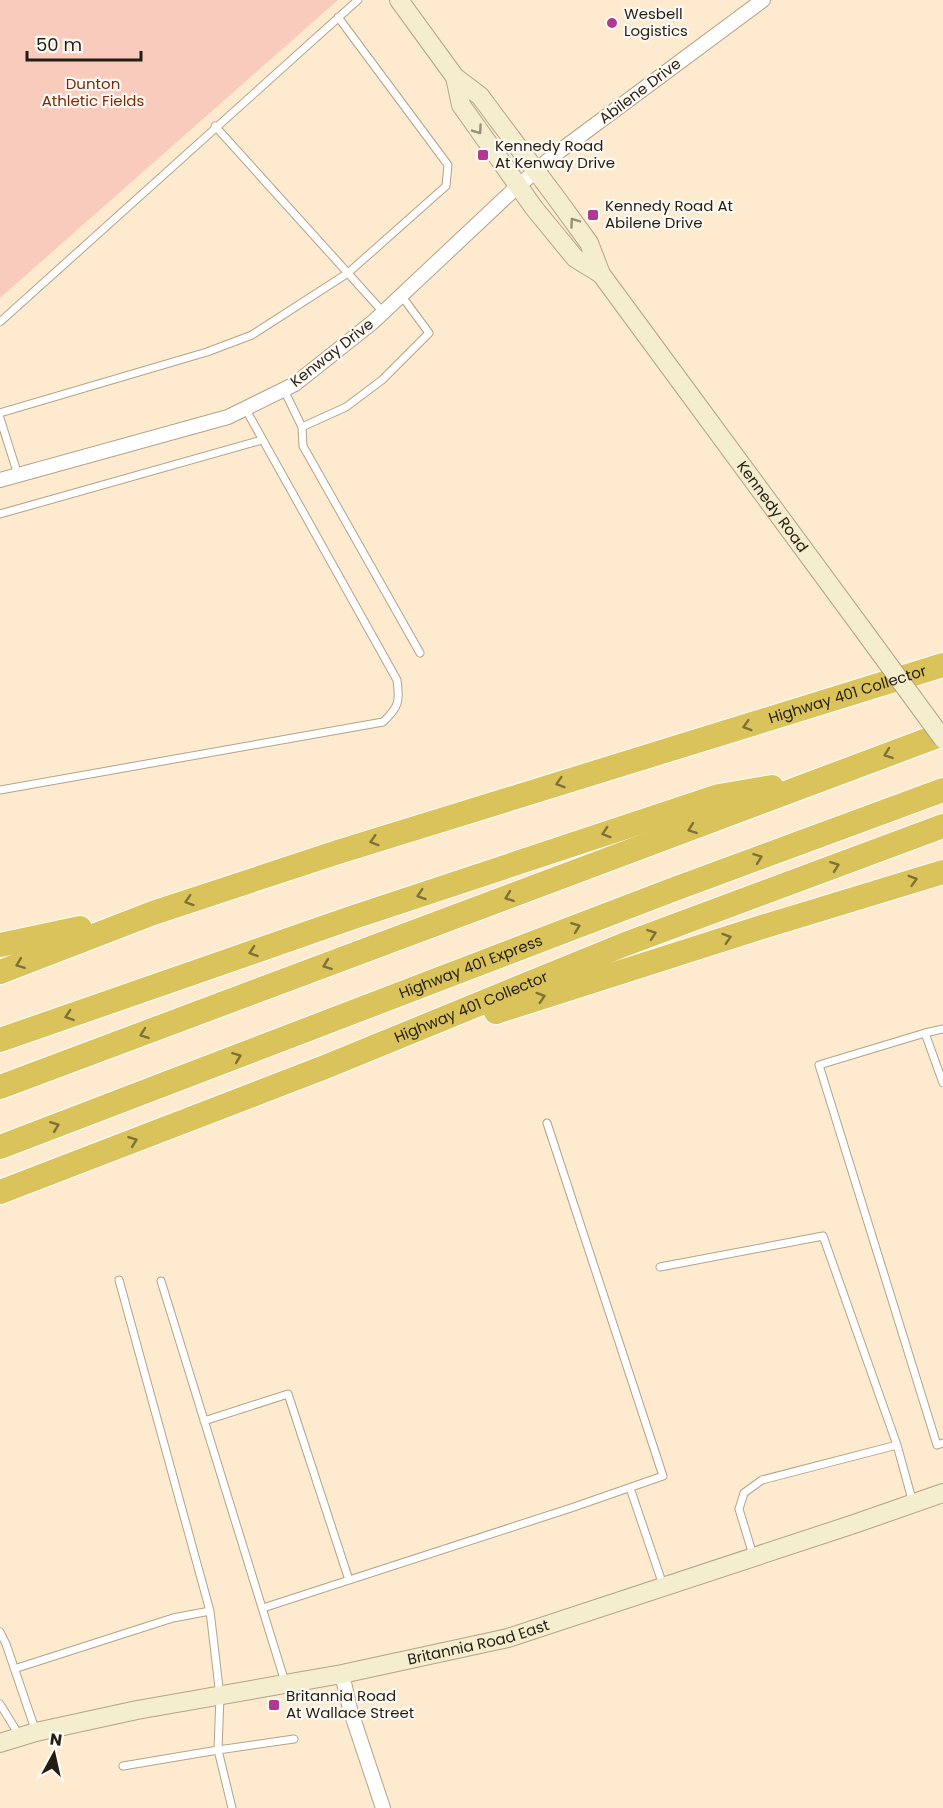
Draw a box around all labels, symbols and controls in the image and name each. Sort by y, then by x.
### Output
place label: Wesbell Logistics [624,3,688,41]
marker: Wesbell Logistics [605,16,619,30]
scale bar [27,24,141,62]
text: 50 m [36,32,82,57]
street label: Abilene Drive [594,53,685,128]
park label: Dunton Athletic Fields [42,73,144,111]
one-way arrow [471,123,482,134]
place label: Kennedy Road At Kenway Drive [495,135,615,173]
marker: Kennedy Road At Kenway Drive [476,148,490,162]
place label: Kennedy Road At Abilene Drive [605,195,733,233]
marker: Kennedy Road At Abilene Drive [586,208,600,222]
one-way arrow [570,218,581,229]
street label: Kenway Drive [286,313,378,392]
street label: Kennedy Road [732,457,813,556]
street label: Highway 401 Collector [766,660,929,728]
one-way arrow [742,718,753,731]
one-way arrow [883,747,894,760]
one-way arrow [555,776,566,788]
one-way arrow [687,822,698,834]
one-way arrow [601,826,612,839]
one-way arrow [369,834,380,846]
one-way arrow [753,853,763,866]
one-way arrow [829,861,840,874]
one-way arrow [908,875,918,888]
one-way arrow [416,887,427,900]
one-way arrow [505,890,515,903]
one-way arrow [184,894,195,906]
one-way arrow [570,922,581,935]
one-way arrow [646,928,657,941]
street label: Highway 401 Express [396,929,545,1003]
one-way arrow [721,933,732,945]
one-way arrow [248,944,259,957]
one-way arrow [15,957,26,969]
one-way arrow [322,958,333,971]
street label: Highway 401 Collector [391,966,551,1048]
one-way arrow [535,992,546,1005]
one-way arrow [64,1009,75,1022]
one-way arrow [139,1026,150,1039]
one-way arrow [231,1051,242,1064]
one-way arrow [48,1121,59,1133]
one-way arrow [127,1135,138,1148]
street label: Britannia Road East [405,1614,552,1670]
place label: Britannia Road At Wallace Street [286,1685,414,1723]
marker: Britannia Road At Wallace Street [267,1698,281,1712]
north arrow [24,1724,84,1784]
text: N [48,1727,64,1752]

